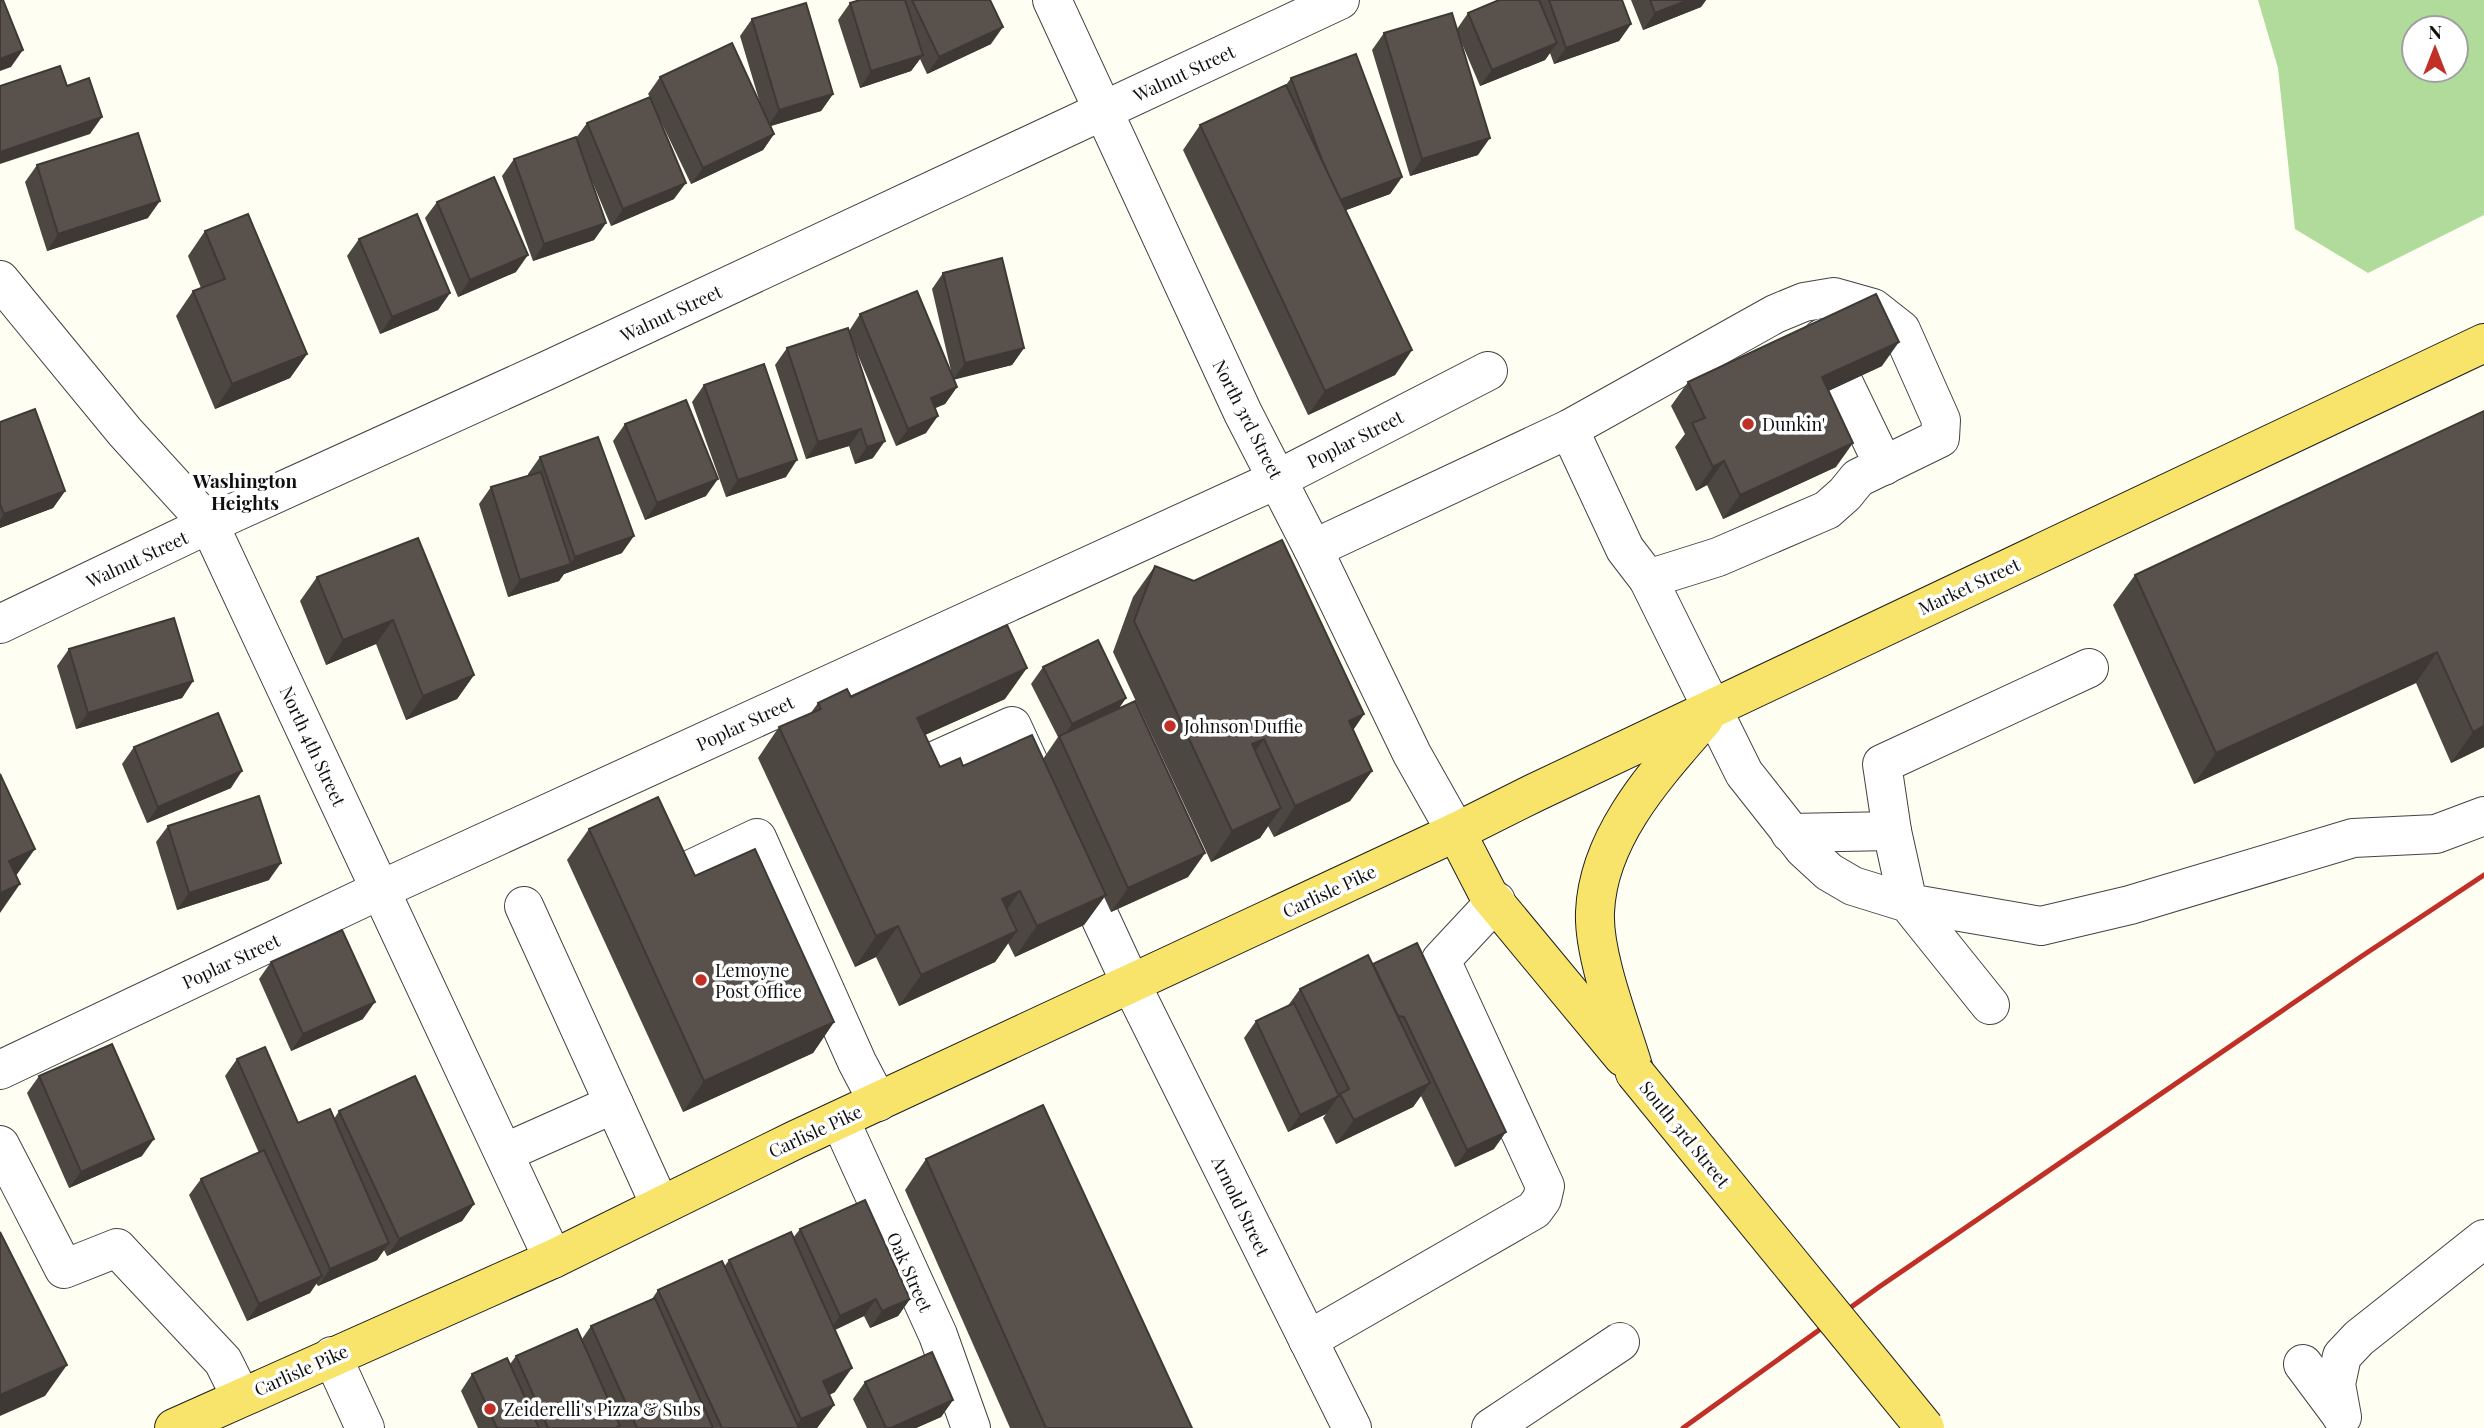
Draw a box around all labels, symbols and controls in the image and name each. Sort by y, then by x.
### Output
north arrow [2400,14,2470,84]
text: N [2428,18,2442,44]
street label: Walnut Street [1128,39,1239,107]
street label: Walnut Street [615,279,726,347]
street label: North 3rd Street [1208,355,1289,483]
street label: Poplar Street [1303,404,1408,474]
place label: Dunkin' [1762,412,1825,436]
marker: Dunkin' [1740,416,1756,432]
district label: Washington Heights [192,467,297,515]
street label: Walnut Street [81,525,192,593]
street label: Market Street [1914,552,2024,620]
street label: North 4th Street [275,682,352,811]
street label: Poplar Street [692,690,798,756]
place label: Johnson Duffie [1183,714,1303,738]
marker: Johnson Duffie [1162,718,1178,734]
street label: Carlisle Pike [1278,859,1380,923]
street label: Poplar Street [178,928,284,994]
place label: Lemoyne Post Office [715,958,802,1003]
marker: Lemoyne Post Office [693,972,709,988]
street label: South 3rd Street [1635,1076,1736,1193]
street label: Carlisle Pike [764,1099,866,1163]
street label: Arnold Street [1206,1151,1276,1260]
street label: Oak Street [882,1228,938,1316]
street label: Carlisle Pike [250,1339,352,1401]
place label: Zeiderelli's Pizza & Subs [504,1397,701,1421]
marker: Zeiderelli's Pizza & Subs [482,1401,498,1417]

